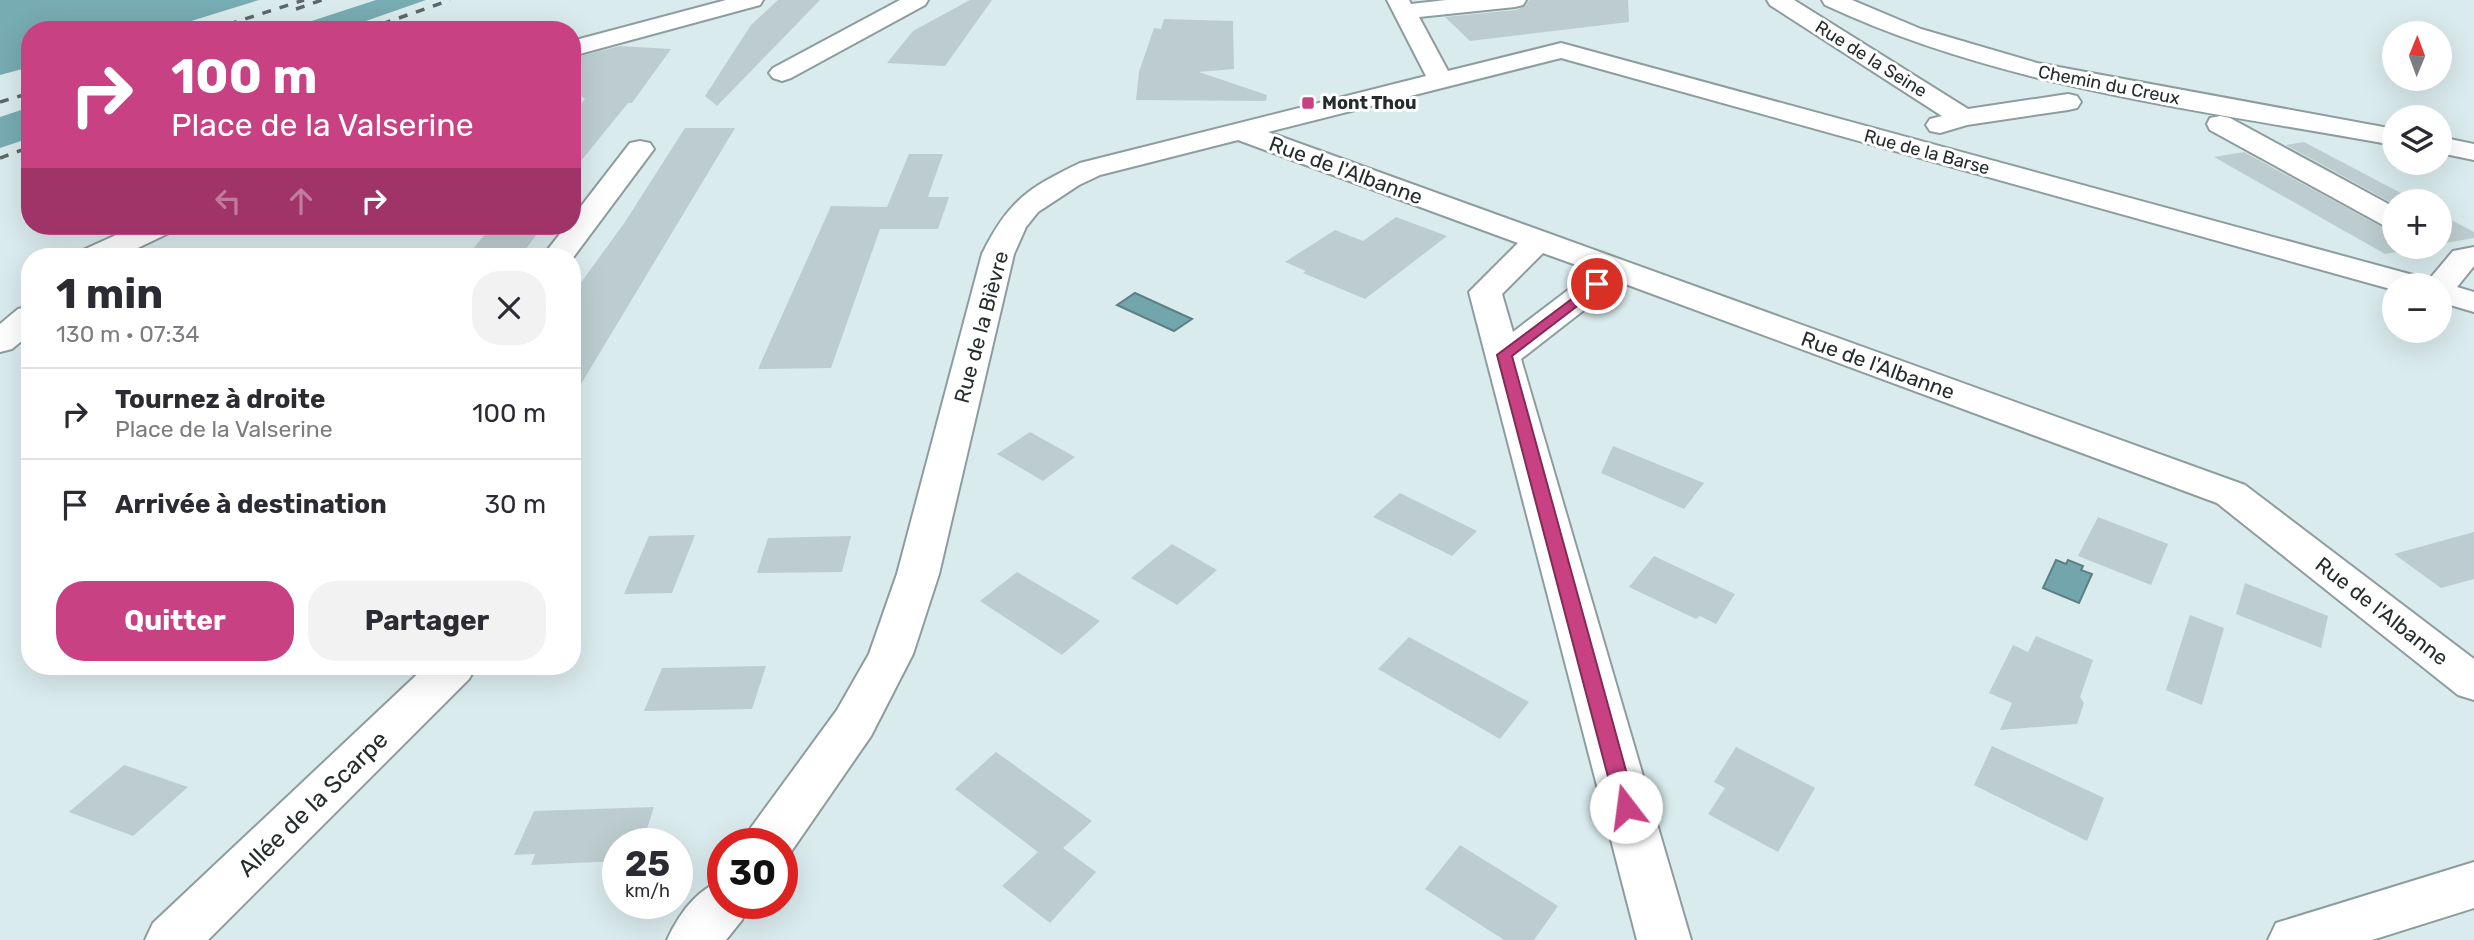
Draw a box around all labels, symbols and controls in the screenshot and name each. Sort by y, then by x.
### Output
street label: Rue de la Seine [1811,16,1931,102]
north arrow [2382,21,2452,91]
map controls [2382,21,2452,343]
text: 100 m [171,47,317,105]
icon: right [56,49,147,140]
street label: Chemin du Creux [2036,60,2182,110]
place label: Mont Thou [1322,92,1417,114]
marker: Mont Thou [1300,95,1316,111]
button: layers [2382,105,2452,175]
text: Place de la Valserine [171,106,474,144]
street label: Rue de la Barse [1862,125,1992,179]
street label: Rue de l'Albanne [1266,131,1426,209]
icon: left [209,182,247,220]
icon: ahead [282,182,320,220]
icon: right [355,182,393,220]
button: + [2382,189,2452,259]
street label: Rue de la Bièvre [949,248,1013,406]
pin [1567,254,1627,314]
icon: arrive [1578,265,1616,303]
text: 1 min [56,269,163,319]
button: close [472,271,546,345]
button: − [2382,273,2452,343]
text: 130 m · 07:34 [56,320,200,348]
street label: Rue de l'Albanne [1798,326,1958,404]
text: Tournez à droite [115,384,325,415]
icon: right [56,395,94,433]
text: 100 m [472,398,546,429]
text: Place de la Valserine [115,415,333,443]
icon: arrive [56,486,94,524]
text: Arrivée à destination [115,489,387,520]
text: 30 m [484,489,546,520]
street label: Rue de l'Albanne [2311,551,2453,671]
button: Quitter [56,581,294,661]
button: Partager [308,581,546,661]
street label: Allée de la Scarpe [232,725,394,883]
position arrow [1589,770,1663,844]
speed limit sign: 30 [707,828,798,919]
text: 25 [625,843,670,885]
text: km/h [625,880,670,902]

